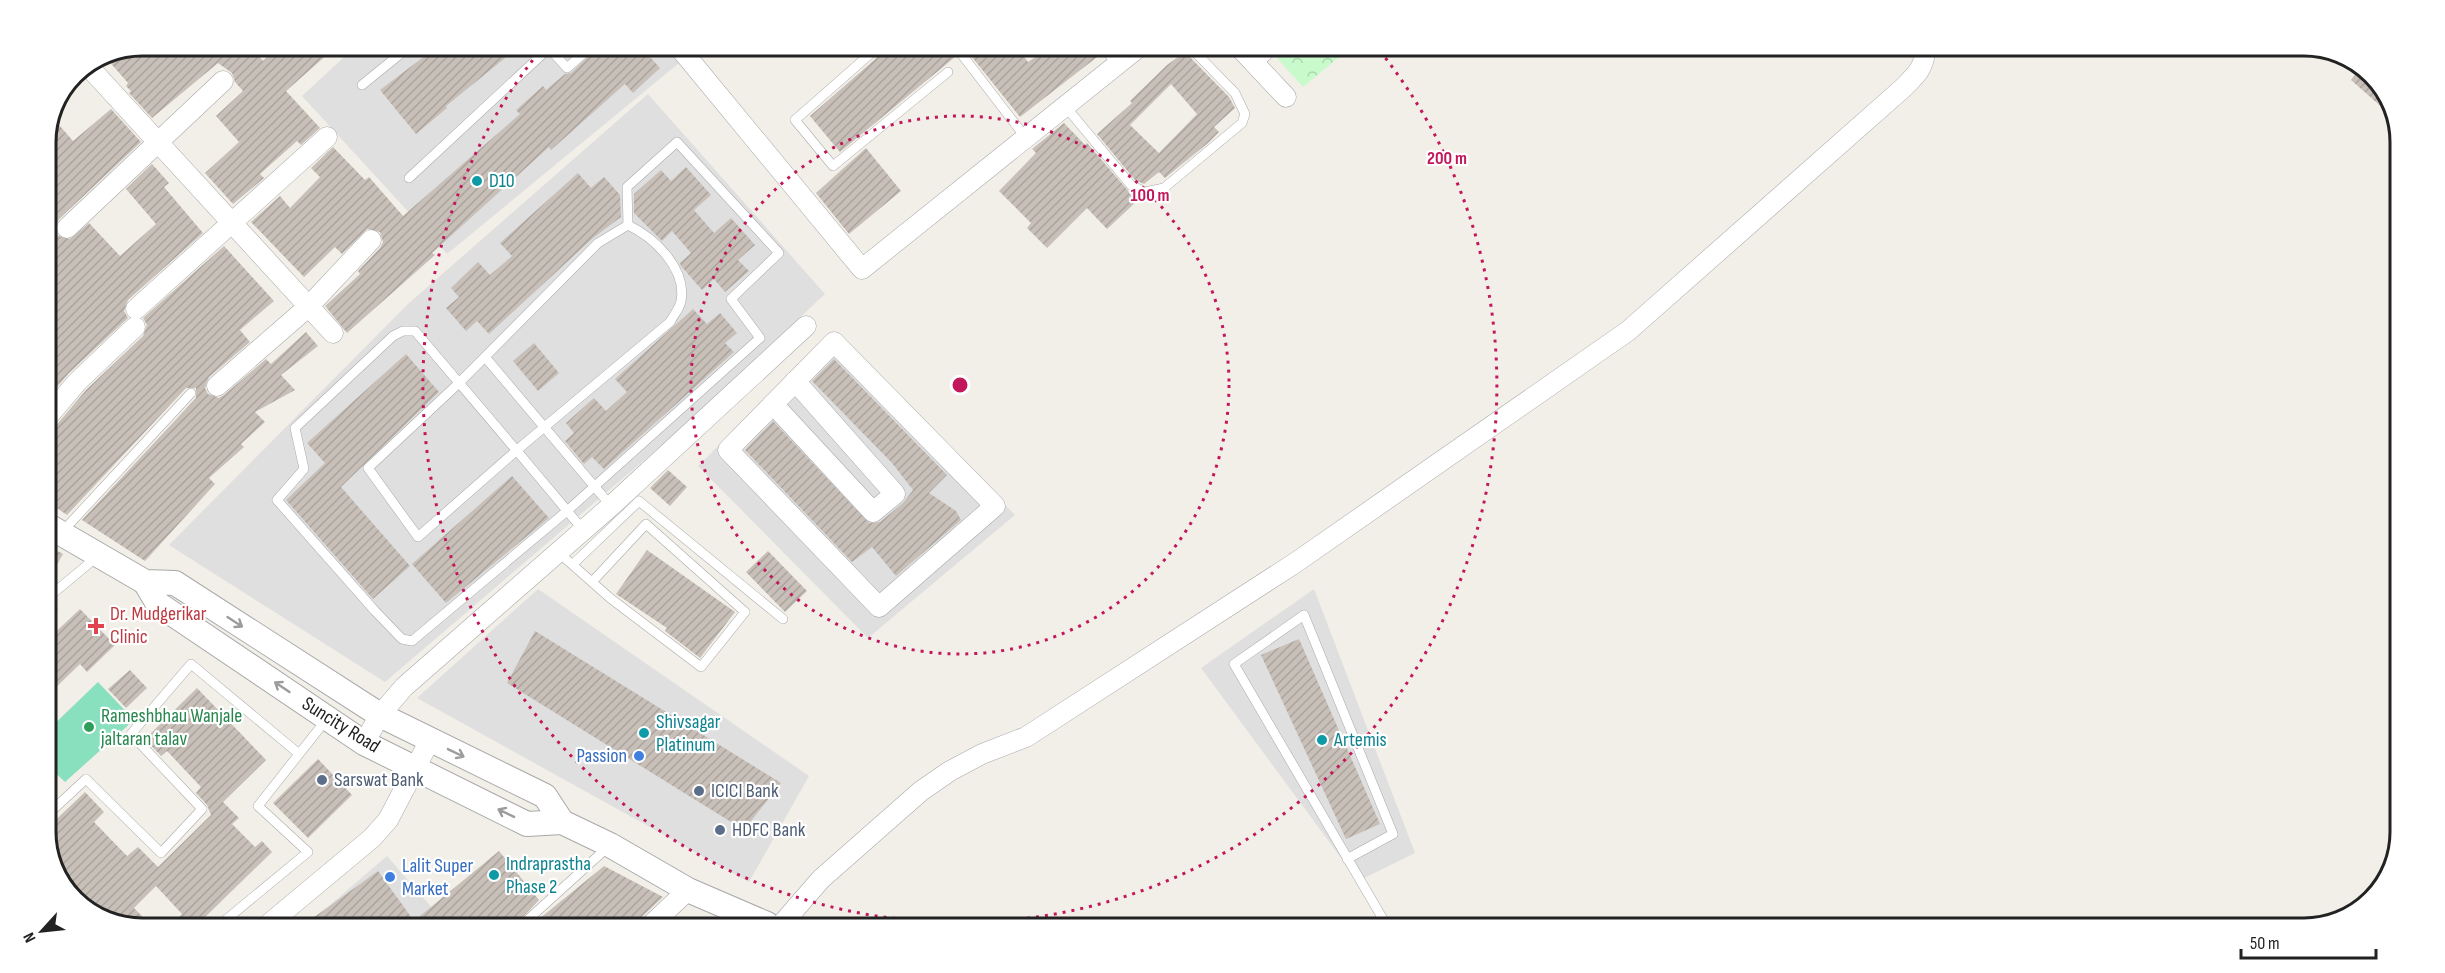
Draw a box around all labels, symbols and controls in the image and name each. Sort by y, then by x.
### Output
text: 200 m [1427,148,1467,169]
place label: D10 [489,169,515,193]
marker: D10 [470,174,484,188]
text: 100 m [1131,185,1170,206]
centre of rings [950,375,970,395]
place label: Dr. Mudgerikar Clinic [110,602,207,649]
one-way arrow [226,615,243,628]
marker: Dr. Mudgerikar Clinic [87,617,105,635]
one-way arrow [274,681,290,693]
street label: Suncity Road [298,692,384,758]
place label: Rameshbhau Wanjale jaltaran talav [100,704,242,751]
place label: Shivsagar Platinum [656,710,721,757]
marker: Rameshbhau Wanjale jaltaran talav [82,720,96,734]
marker: Shivsagar Platinum [637,726,651,740]
place label: Artemis [1333,728,1387,752]
marker: Artemis [1315,733,1329,747]
place label: Passion [576,744,627,768]
one-way arrow [447,747,465,759]
marker: Passion [632,749,646,763]
place label: Sarswat Bank [334,768,424,792]
marker: Sarswat Bank [315,773,329,787]
place label: ICICI Bank [711,779,779,803]
marker: ICICI Bank [692,784,706,798]
one-way arrow [498,807,516,818]
place label: HDFC Bank [732,818,806,842]
marker: HDFC Bank [713,823,727,837]
place label: Indraprastha Phase 2 [506,852,591,899]
place label: Lalit Super Market [402,854,473,901]
marker: Indraprastha Phase 2 [487,868,501,882]
marker: Lalit Super Market [383,870,397,884]
north arrow [12,901,72,961]
scale bar [2241,922,2376,960]
text: N [20,929,40,945]
text: 50 m [2250,933,2280,954]

